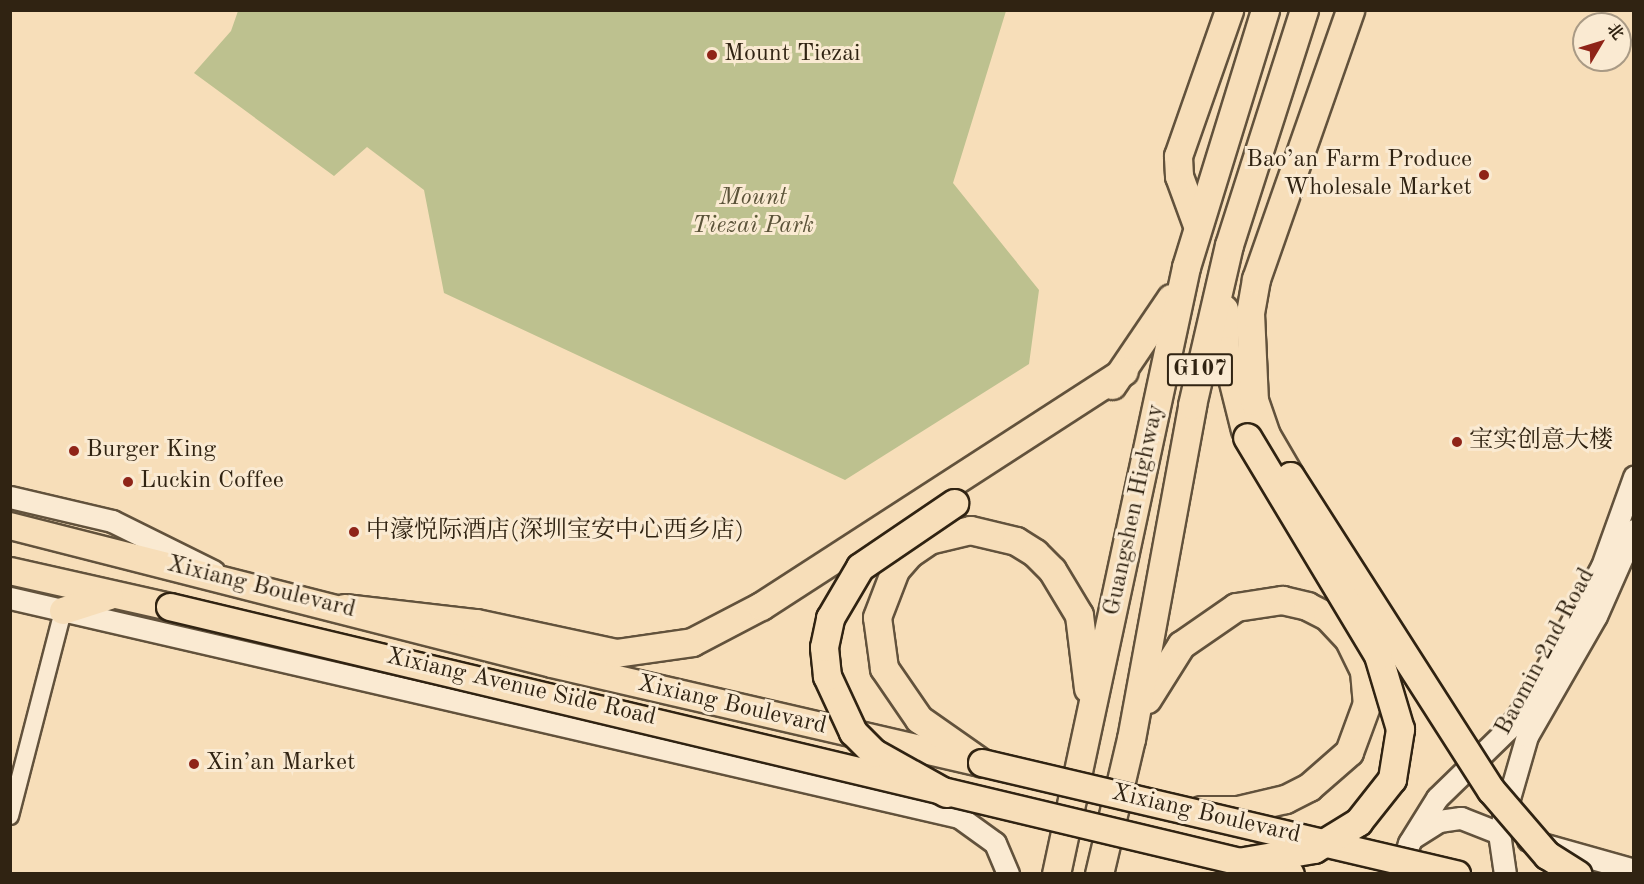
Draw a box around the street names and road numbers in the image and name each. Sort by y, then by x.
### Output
road number: G107 [1166,351,1234,389]
street label: Guangshen Highway [1099,402,1171,618]
street label: Xixiang Boulevard [164,551,358,625]
street label: Baomin 2nd Road [1490,564,1602,740]
street label: Xixiang Avenue Side Road [383,643,659,733]
street label: Xixiang Boulevard [635,670,829,742]
street label: Xixiang Boulevard [1109,779,1303,851]

